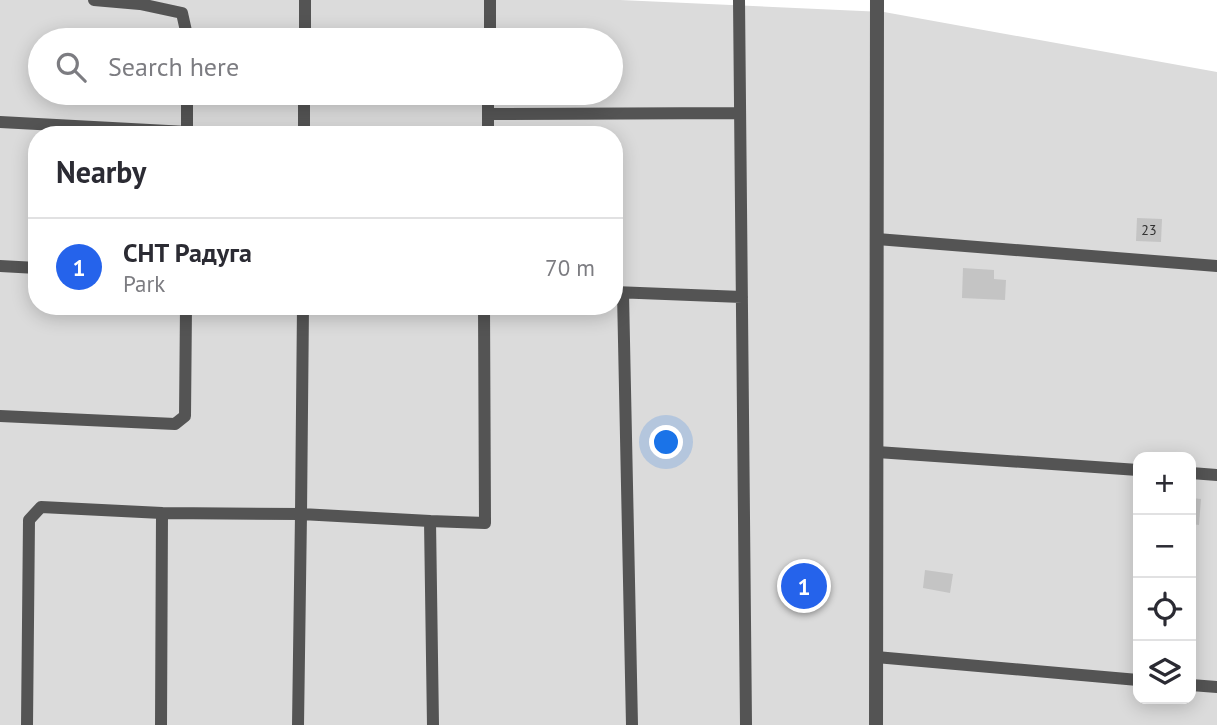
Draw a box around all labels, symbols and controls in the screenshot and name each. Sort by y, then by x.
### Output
search box [28,28,623,105]
icon: search [52,48,90,86]
text: Search here [108,50,239,83]
text: Nearby [56,152,146,191]
house number: 23 [1141,221,1157,239]
text: СНТ Радуга [123,236,252,269]
text: 1 [72,253,86,282]
text: 70 m [545,253,595,282]
text: Park [123,269,165,298]
your location [649,425,683,459]
map controls [1133,452,1196,704]
button: + [1133,452,1196,515]
button: − [1133,515,1196,578]
pin: 1 [781,560,827,612]
button: locate [1133,578,1196,641]
button: layers [1133,641,1196,704]

